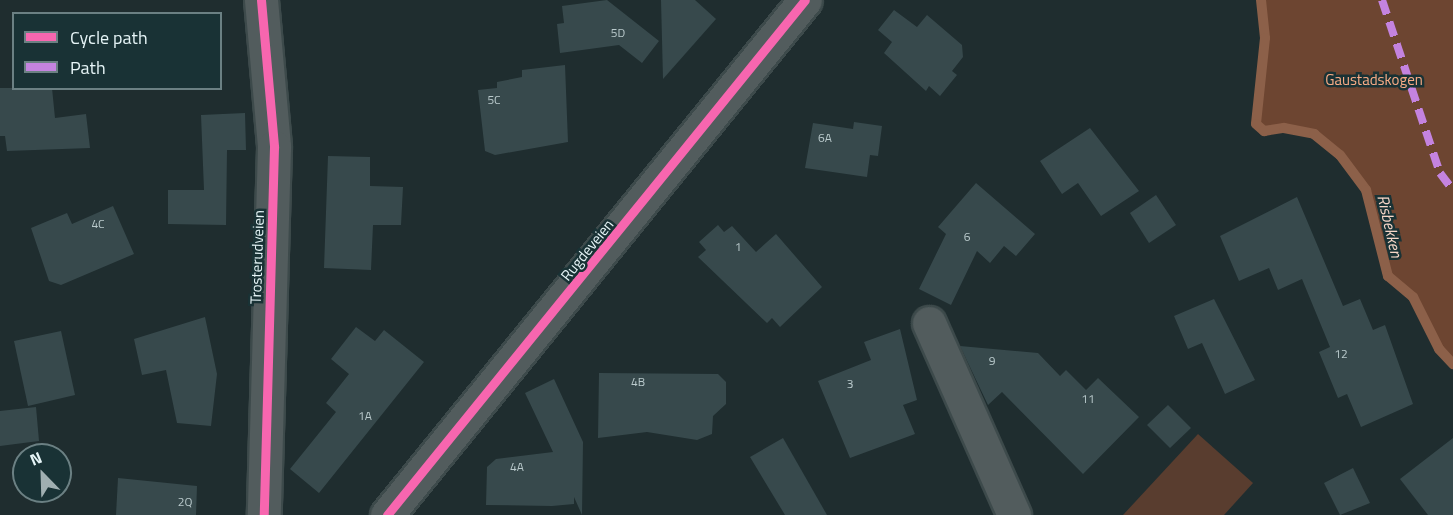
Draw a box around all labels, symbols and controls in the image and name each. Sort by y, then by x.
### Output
legend [12,12,222,90]
text: Cycle path [70,24,148,51]
house number: 5D [611,26,625,40]
text: Path [70,54,106,81]
park label: Gaustadskogen [1325,71,1423,89]
house number: 5C [487,93,501,107]
house number: 6A [818,131,832,145]
water label: Risbekken [1373,193,1407,259]
street label: Trosterudveien [246,210,268,304]
street label: Rugdeveien [557,216,617,284]
house number: 4C [91,217,105,231]
house number: 6 [964,230,970,244]
house number: 1 [735,240,741,254]
house number: 12 [1334,347,1348,361]
house number: 9 [989,354,995,368]
house number: 4B [631,375,645,389]
house number: 3 [847,377,853,391]
house number: 11 [1081,392,1095,406]
house number: 1A [358,409,372,423]
north arrow [12,443,72,503]
text: N [26,445,46,471]
house number: 4A [510,460,524,474]
house number: 2Q [178,495,192,509]

